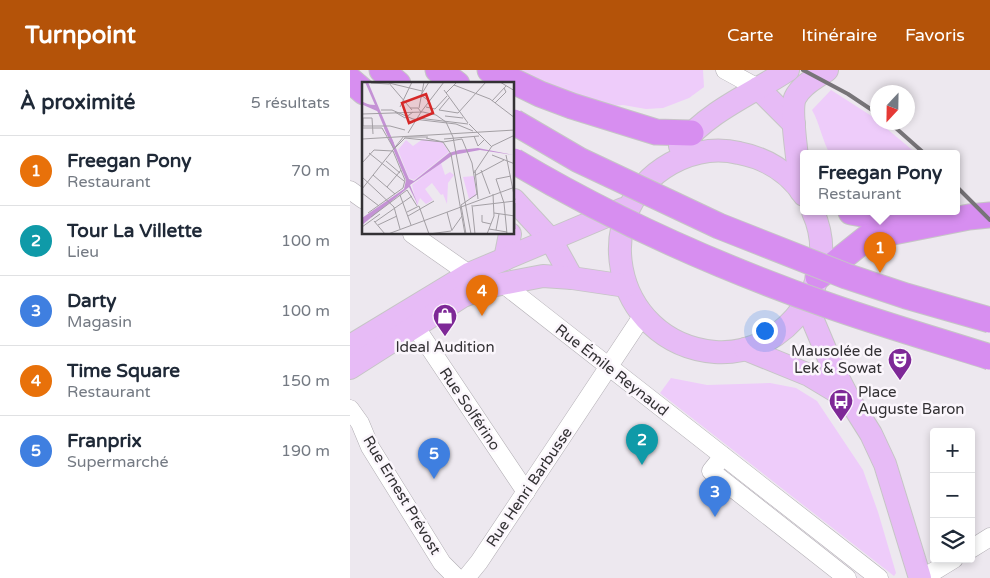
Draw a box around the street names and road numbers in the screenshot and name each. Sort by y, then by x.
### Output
street label: Rue Émile Reynaud [552,320,672,420]
street label: Rue Solférino [436,364,504,454]
street label: Rue Henri Barbusse [482,424,576,550]
street label: Rue Ernest Prévost [359,432,445,558]

